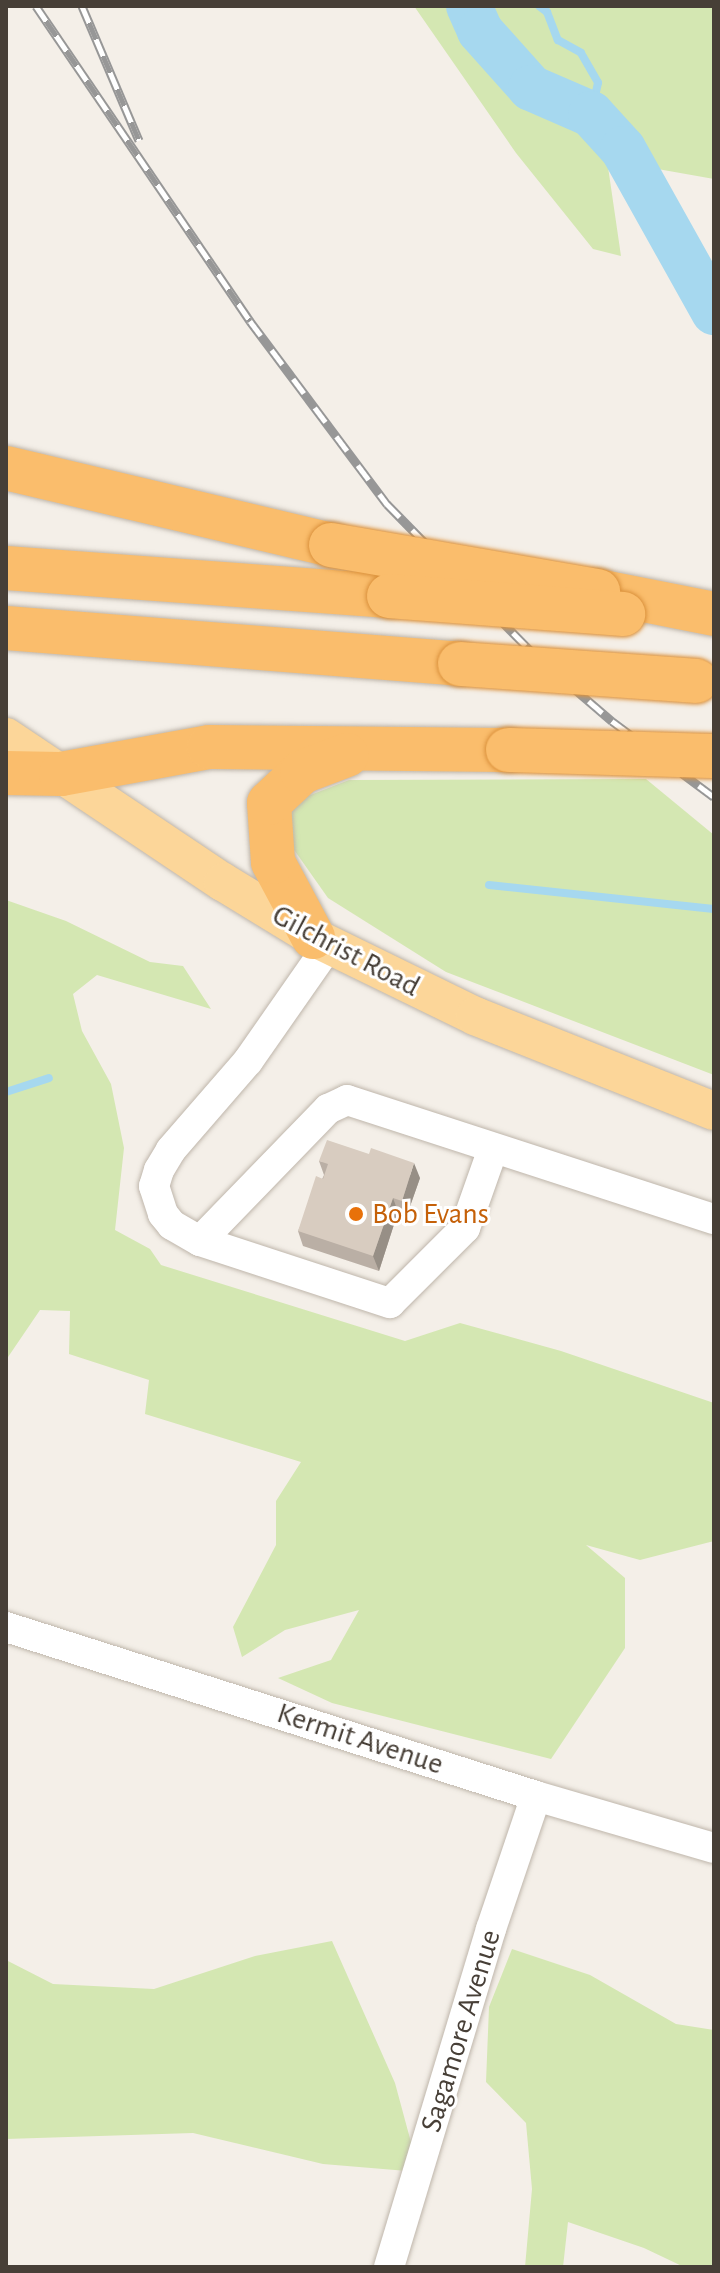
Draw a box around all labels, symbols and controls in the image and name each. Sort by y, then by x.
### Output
street label: Gilchrist Road [266,897,426,1005]
place label: Bob Evans [372,1196,489,1232]
marker: Bob Evans [347,1205,365,1223]
street label: Kermit Avenue [272,1695,448,1783]
street label: Sagamore Avenue [413,1926,509,2136]

